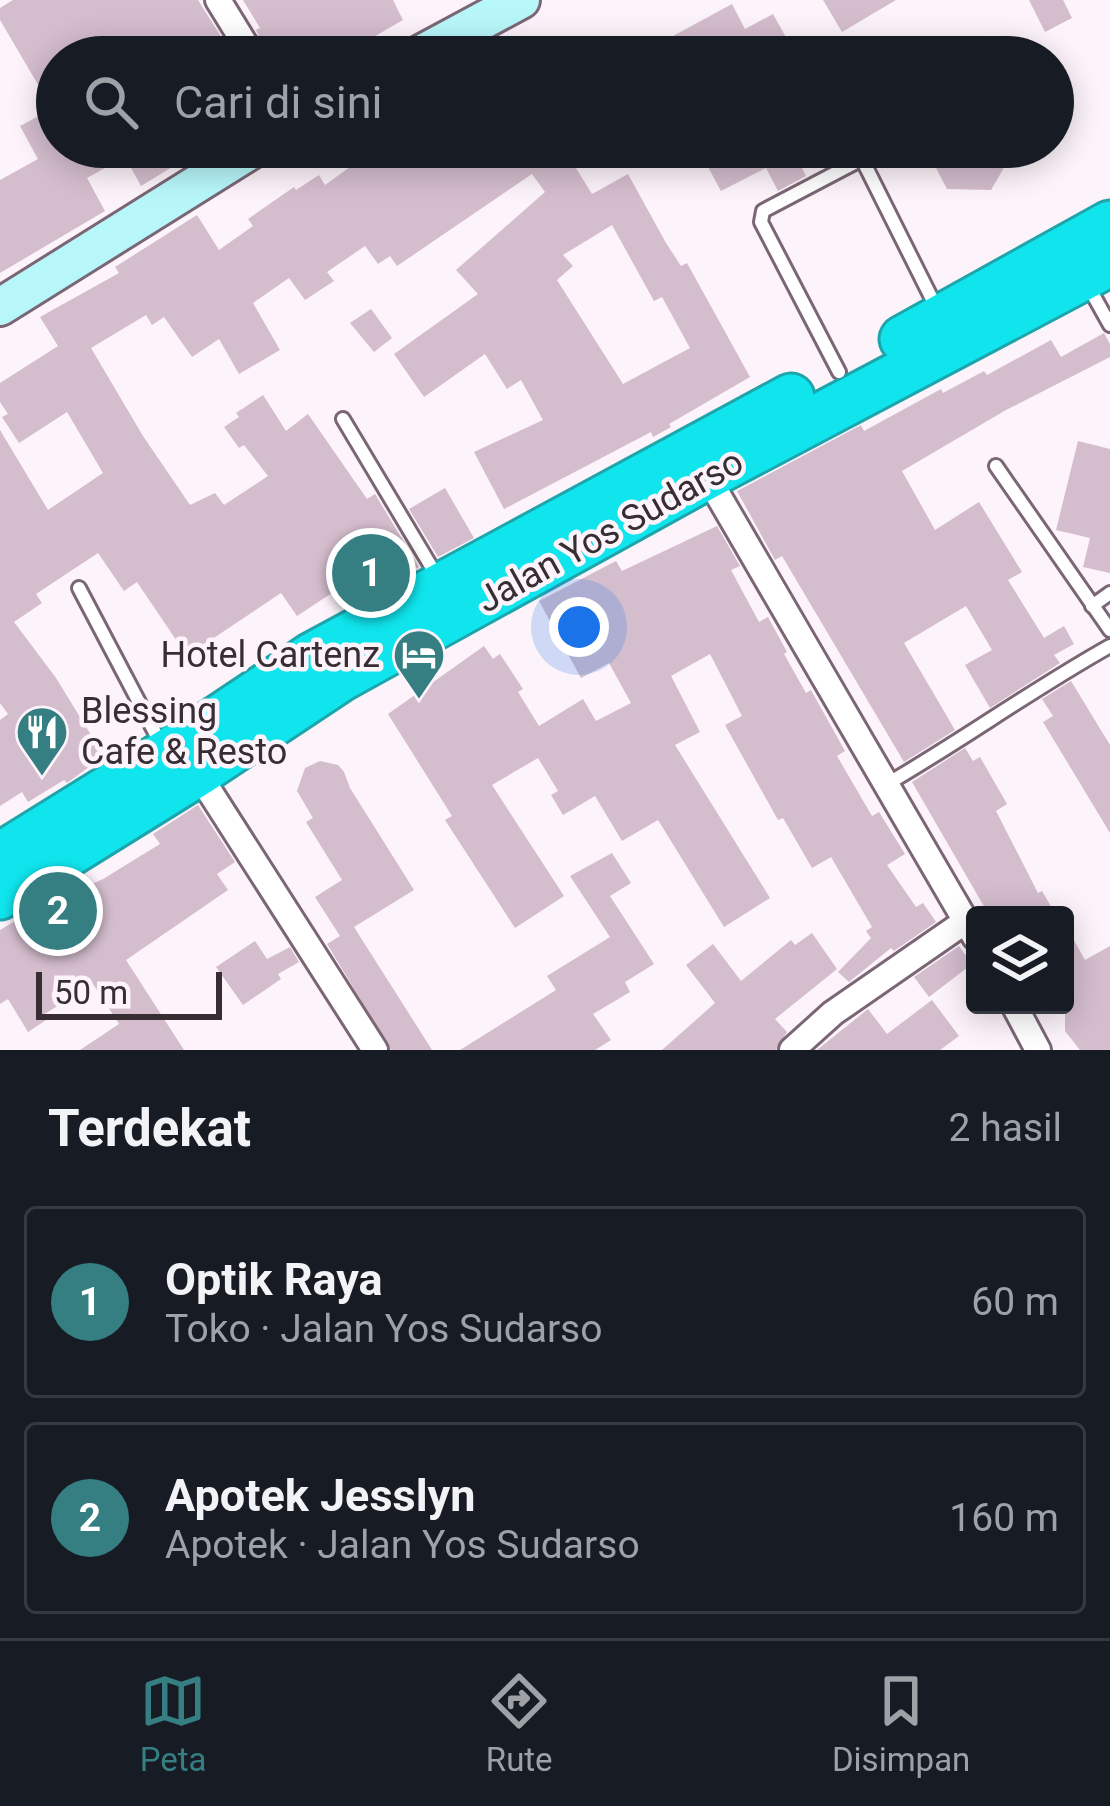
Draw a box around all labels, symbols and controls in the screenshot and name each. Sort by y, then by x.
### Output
search box [36,36,1074,168]
icon: search [78,69,144,135]
text: Cari di sini [174,76,383,129]
street label: Jalan Yos Sudarso [470,441,750,621]
pin: 1 [332,528,410,618]
your location [549,597,609,657]
hotel icon: Hotel Cartenz [391,627,447,701]
place label: Hotel Cartenz [161,634,380,676]
place label: Blessing Cafe & Resto [81,690,287,773]
restaurant icon: Blessing Cafe & Resto [14,704,70,778]
pin: 2 [19,866,97,956]
map controls [966,906,1074,1014]
button: layers [966,906,1074,1014]
scale bar [36,966,222,1019]
text: 50 m [54,973,128,1012]
text: Terdekat [48,1099,251,1158]
text: 2 hasil [949,1105,1062,1151]
text: Optik Raya [165,1253,383,1306]
text: 1 [79,1279,101,1325]
text: 60 m [971,1279,1059,1325]
text: Toko · Jalan Yos Sudarso [165,1306,603,1352]
text: Apotek Jesslyn [165,1469,475,1522]
text: 2 [79,1495,101,1541]
text: 160 m [949,1495,1059,1541]
text: Apotek · Jalan Yos Sudarso [165,1522,640,1568]
tab: Peta [140,1668,207,1779]
tab: Rute [486,1668,553,1779]
tab: Disimpan [832,1668,970,1779]

